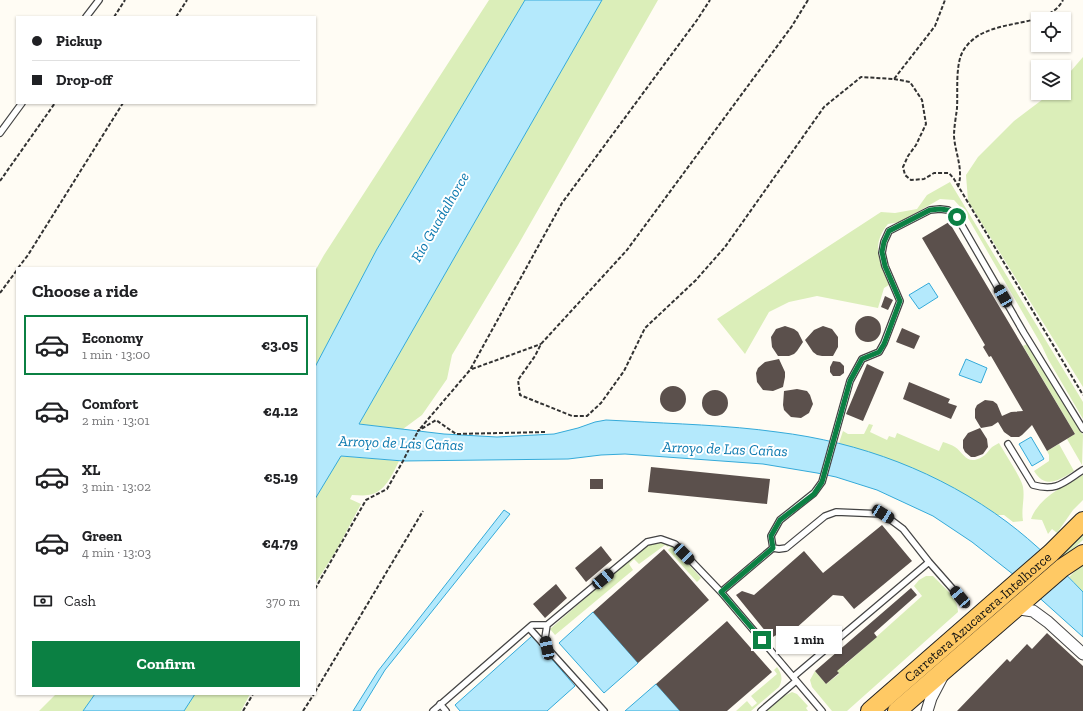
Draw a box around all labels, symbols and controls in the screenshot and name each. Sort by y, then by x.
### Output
map controls [1031,12,1071,100]
button: locate [1031,12,1071,52]
text: Pickup [56,32,102,50]
button: layers [1031,60,1071,100]
text: Drop-off [56,71,112,89]
water label: Río Guadalhorce [407,169,473,265]
route start [948,208,966,226]
text: Choose a ride [32,280,138,302]
car [992,283,1014,309]
icon: car [34,327,70,363]
text: Economy [82,329,143,347]
text: €3.05 [261,336,298,354]
text: 1 min · 13:00 [82,347,150,362]
icon: car [34,393,70,429]
text: Comfort [82,395,138,413]
text: €4.12 [263,402,298,420]
text: 2 min · 13:01 [82,413,149,428]
water label: Arroyo de Las Cañas [337,432,464,454]
water label: Arroyo de Las Cañas [661,438,788,460]
icon: car [34,459,70,495]
text: XL [82,461,100,479]
text: €5.19 [264,468,298,486]
text: 3 min · 13:02 [82,479,151,494]
car [870,503,896,525]
icon: car [34,525,70,561]
text: Green [82,527,122,545]
text: €4.79 [262,534,298,552]
car [671,541,697,567]
text: 4 min · 13:03 [82,545,151,560]
street label: Carretera Azucarera-Intelhorce [901,548,1055,686]
car [590,567,616,591]
car [948,584,972,610]
icon: cash [32,590,54,612]
text: Cash [64,592,96,610]
text: 370 m [266,594,300,609]
callout: 1 min [776,626,842,654]
route end [753,631,771,649]
text: 1 min [794,632,824,647]
car [539,635,555,661]
button: Confirm [32,641,300,687]

